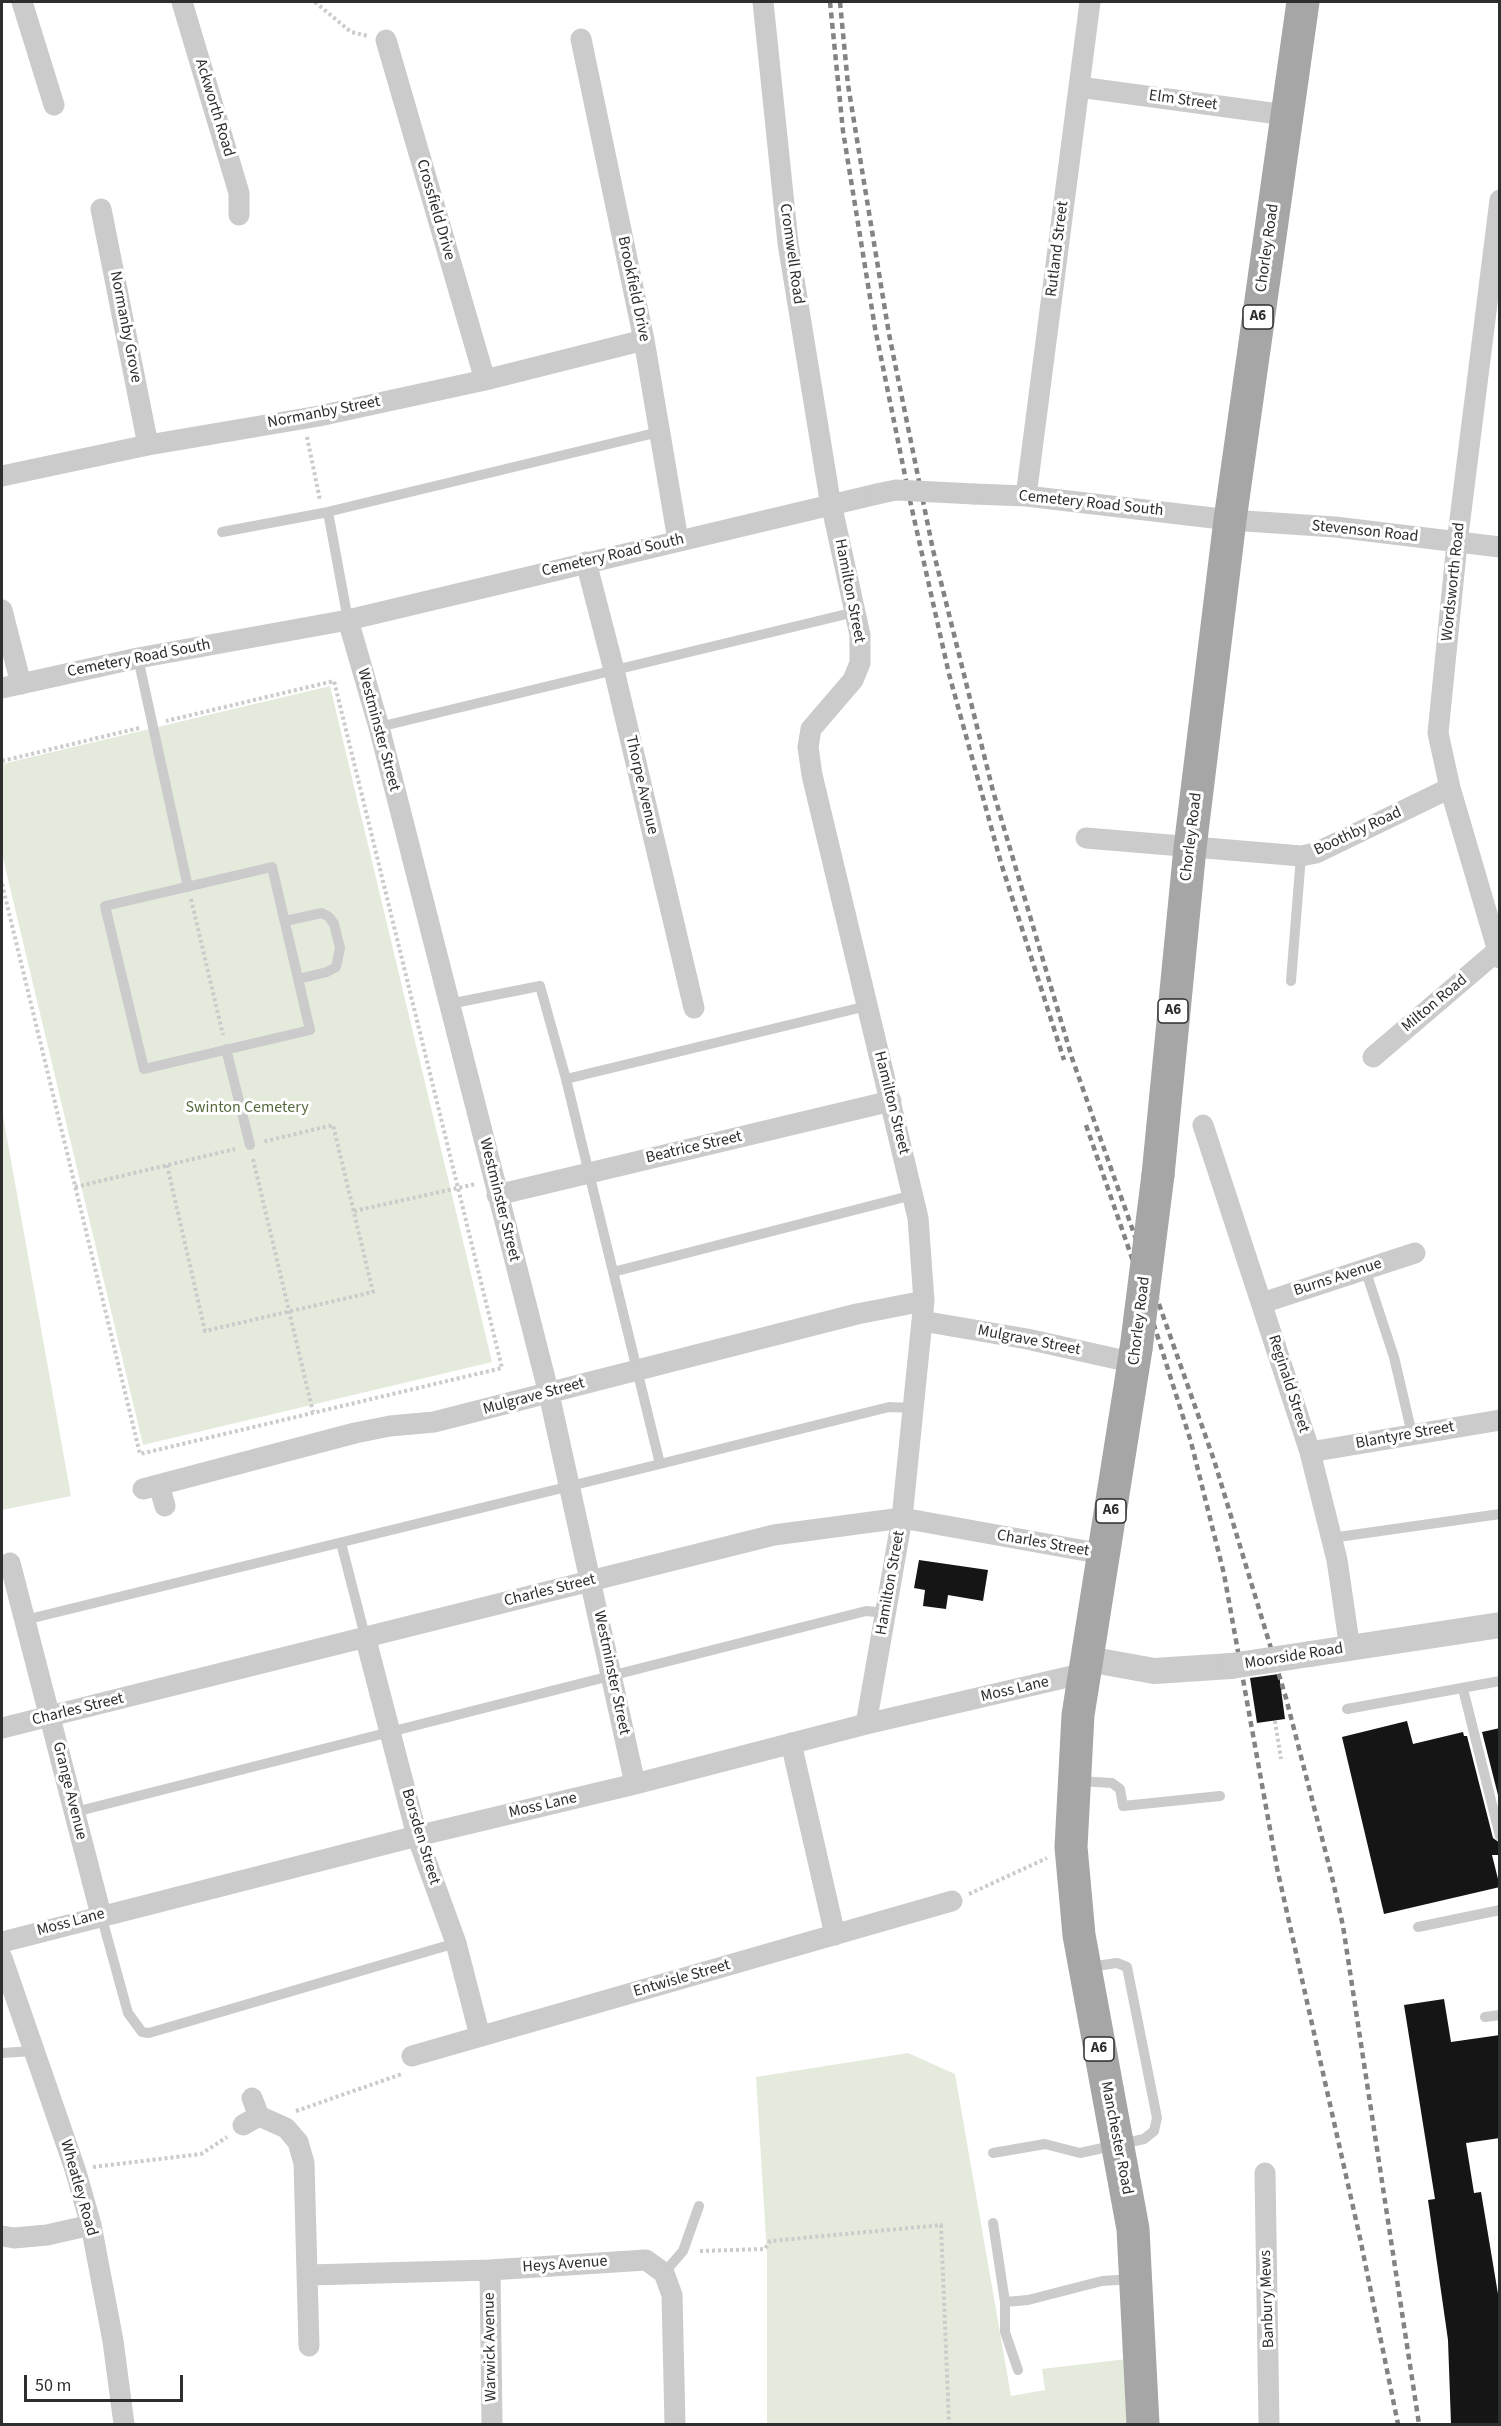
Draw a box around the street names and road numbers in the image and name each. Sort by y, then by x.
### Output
street label: Ackworth Road [190,57,238,159]
street label: Elm Street [1147,87,1219,115]
street label: Crossfield Drive [411,157,459,263]
street label: Rutland Street [1043,200,1073,298]
street label: Cromwell Road [774,202,808,306]
street label: Chorley Road [1252,203,1284,293]
street label: Brookfield Drive [612,234,654,344]
street label: Normanby Grove [105,270,145,384]
road number: A6 [1243,305,1273,329]
street label: Normanby Street [266,393,382,433]
street label: Cemetery Road South [1018,487,1164,521]
street label: Stevenson Road [1311,517,1419,547]
street label: Wordsworth Road [1438,522,1470,642]
street label: Cemetery Road South [540,530,686,582]
street label: Hamilton Street [829,537,869,645]
street label: Cemetery Road South [66,636,212,682]
street label: Westminster Street [352,666,404,794]
street label: Thorpe Avenue [620,734,662,836]
street label: Chorley Road [1177,792,1207,882]
street label: Boothby Road [1311,803,1405,861]
street label: Milton Road [1398,971,1472,1037]
road number: A6 [1158,999,1188,1023]
street label: Hamilton Street [869,1049,913,1157]
street label: Beatrice Street [644,1128,744,1168]
street label: Westminster Street [474,1136,524,1264]
street label: Burns Avenue [1291,1255,1385,1301]
street label: Chorley Road [1125,1276,1155,1366]
street label: Mulgrave Street [976,1322,1082,1360]
street label: Reginald Street [1263,1333,1313,1435]
street label: Mulgrave Street [481,1374,587,1420]
street label: Blantyre Street [1354,1418,1456,1454]
road number: A6 [1096,1499,1126,1523]
street label: Charles Street [995,1526,1091,1562]
street label: Hamilton Street [872,1529,910,1637]
street label: Charles Street [502,1570,598,1612]
street label: Westminster Street [588,1609,634,1737]
street label: Moorside Road [1243,1640,1345,1674]
street label: Moss Lane [979,1673,1051,1707]
street label: Charles Street [30,1689,126,1731]
street label: Grange Avenue [48,1740,90,1842]
street label: Borsden Street [396,1787,444,1887]
street label: Moss Lane [507,1789,579,1823]
street label: Moss Lane [35,1905,107,1941]
street label: Entwisle Street [631,1956,733,2002]
road number: A6 [1084,2037,1114,2061]
street label: Manchester Road [1096,2080,1136,2196]
street label: Wheatley Road [55,2138,101,2238]
street label: Banbury Mews [1257,2250,1279,2348]
street label: Heys Avenue [522,2252,608,2278]
street label: Warwick Avenue [480,2292,502,2402]

